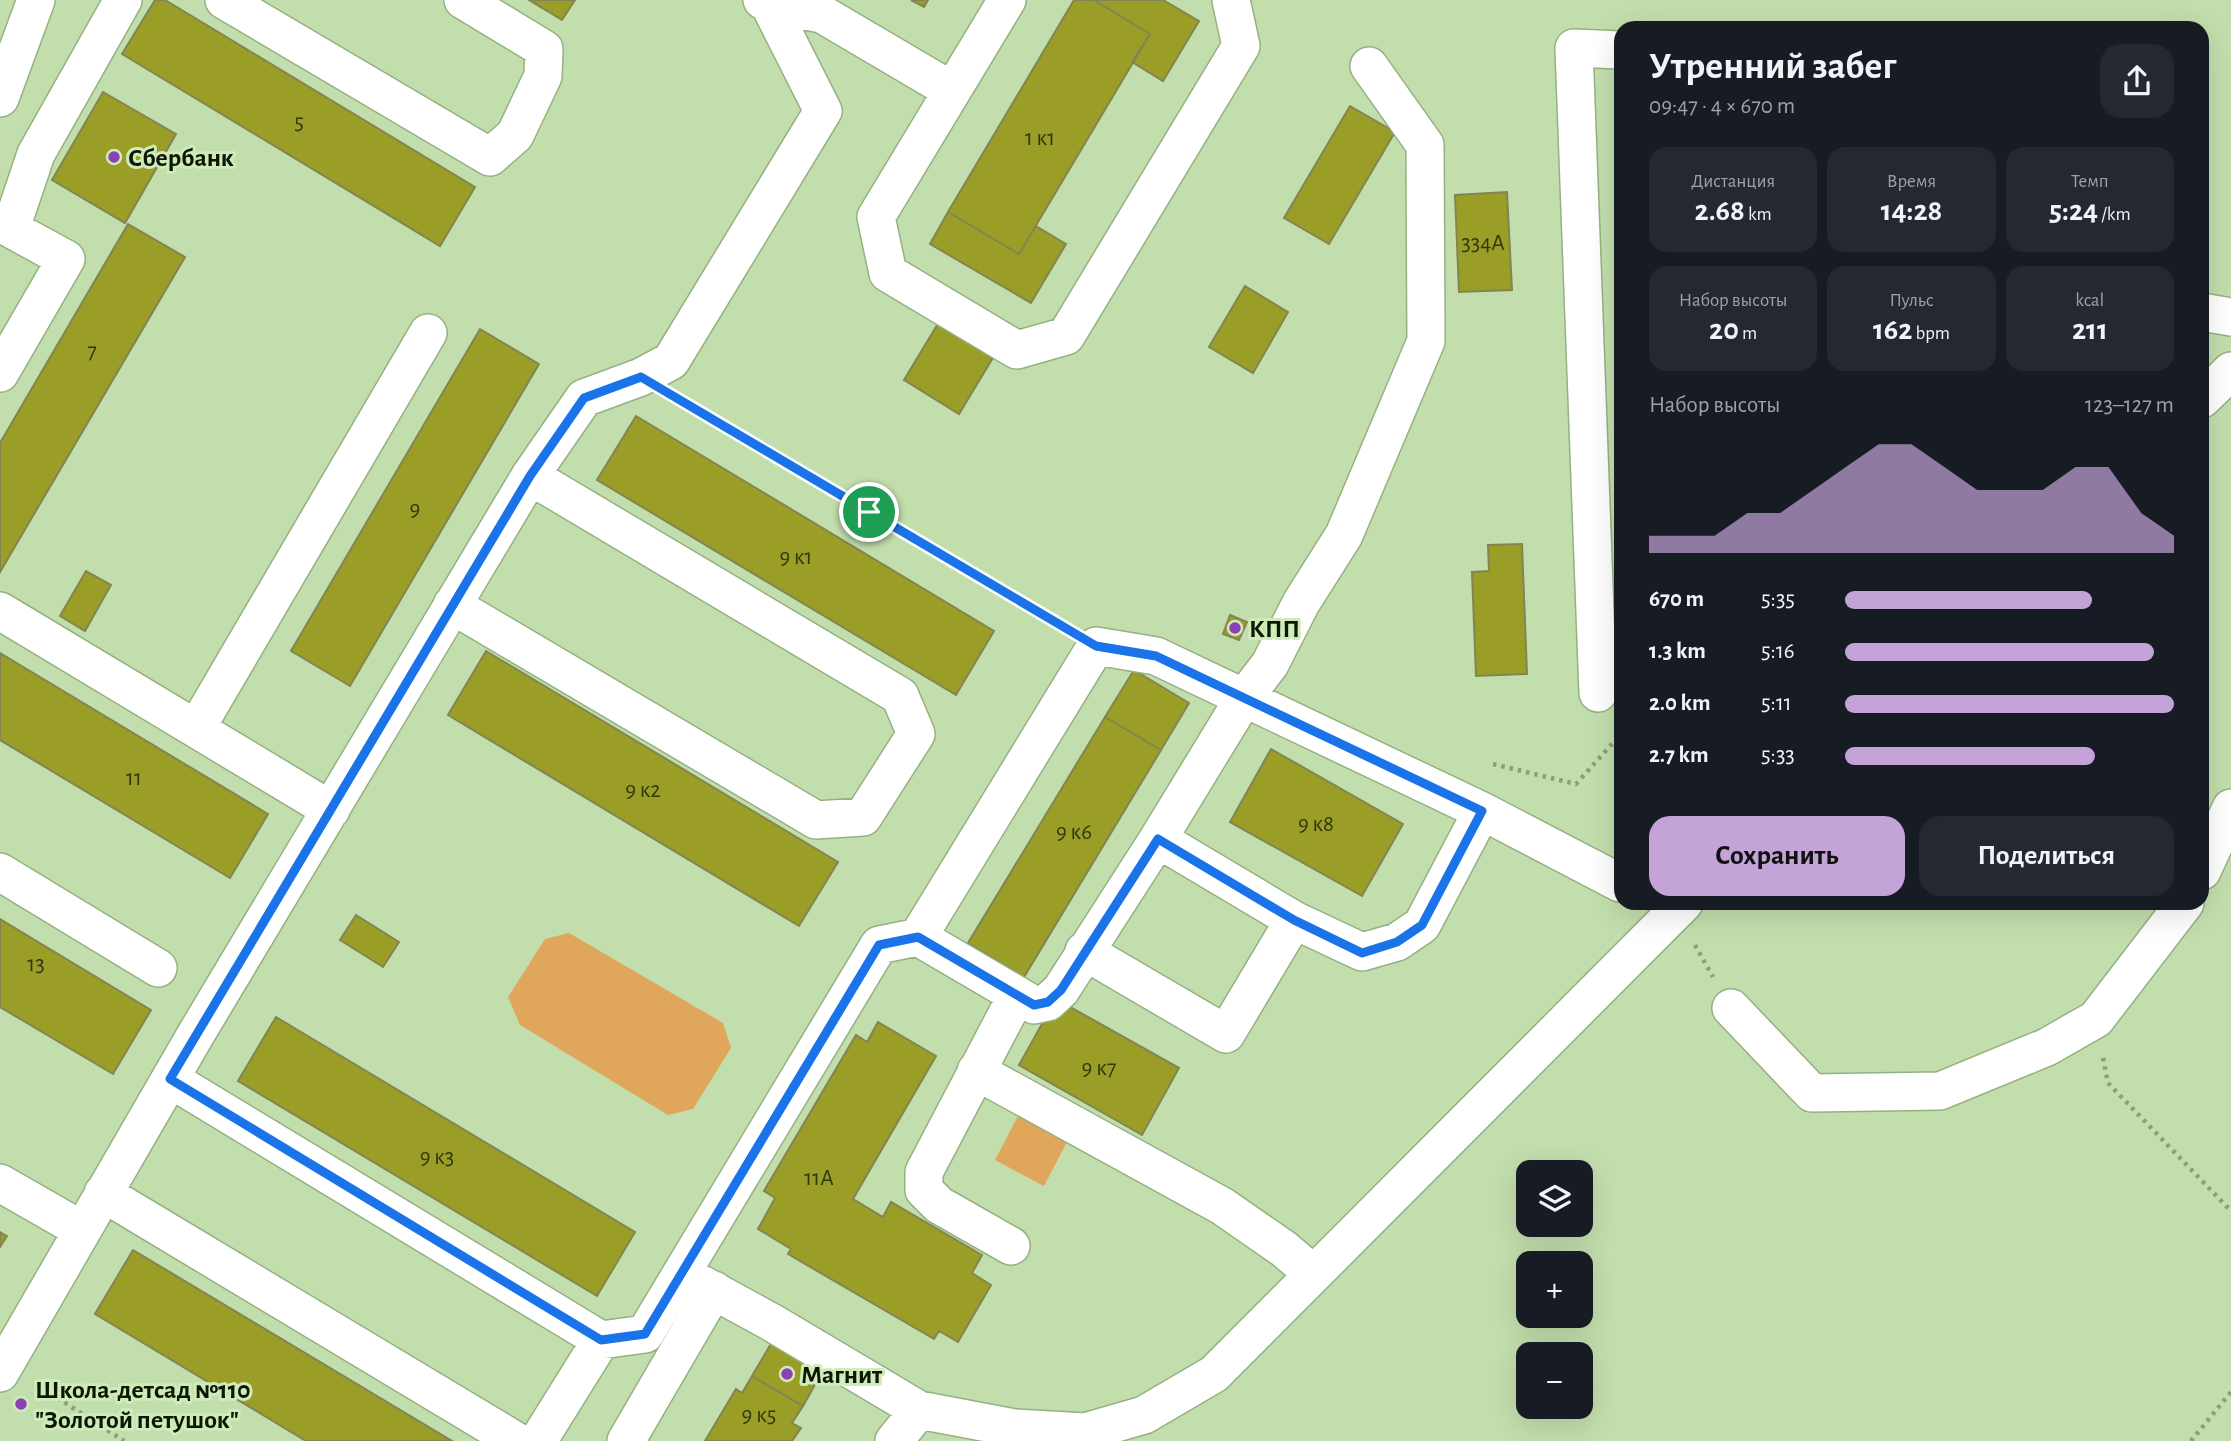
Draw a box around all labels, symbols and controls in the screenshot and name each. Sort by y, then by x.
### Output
button: share [2100,44,2174,118]
text: Утренний забег [1649,48,1896,86]
text: 09:47 · 4 × 670 m [1649,95,1795,118]
house number: 5 [294,111,304,134]
house number: 1 к1 [1025,127,1055,150]
place label: Сбербанк [128,145,234,171]
marker: Сбербанк [106,149,122,165]
text: Дистанция [1691,172,1775,191]
text: Время [1887,172,1936,191]
text: Темп [2071,172,2109,191]
text: 2.68 [1695,196,1745,226]
text: 14:28 [1881,196,1942,226]
text: 5:24 [2049,196,2098,226]
text: km [1745,205,1772,224]
text: /km [2098,205,2131,224]
house number: 334А [1461,232,1505,255]
text: Набор высоты [1679,291,1787,310]
text: Пульс [1889,291,1934,310]
text: kcal [2075,291,2104,310]
text: 20 [1709,315,1739,345]
text: 162 [1873,315,1912,345]
text: 211 [2072,315,2108,345]
text: m [1739,324,1757,343]
text: bpm [1912,324,1950,343]
house number: 7 [87,340,97,363]
text: Набор высоты [1649,394,1781,417]
text: 123–127 m [2085,394,2174,417]
pin [839,482,899,542]
icon: arrive [850,493,888,531]
house number: 9 [410,498,420,521]
house number: 9 к1 [779,546,813,569]
text: 670 m [1649,588,1704,611]
text: 5:35 [1761,588,1795,611]
place label: КПП [1249,616,1300,642]
marker: КПП [1227,620,1243,636]
text: 1.3 km [1649,640,1706,663]
text: 5:16 [1761,640,1795,663]
text: 2.0 km [1649,692,1711,715]
text: 5:11 [1761,692,1792,715]
text: 2.7 km [1649,744,1708,767]
text: 5:33 [1761,744,1795,767]
house number: 11 [126,767,142,790]
house number: 9 к2 [625,779,661,802]
house number: 9 к8 [1298,813,1334,836]
button: Сохранить [1649,816,1905,896]
button: Поделиться [1919,816,2174,896]
house number: 9 к6 [1056,821,1092,844]
house number: 13 [27,953,45,976]
house number: 9 к7 [1082,1057,1116,1080]
house number: 9 к3 [420,1146,454,1169]
map controls [1516,1160,1593,1419]
button: layers [1516,1160,1593,1237]
house number: 11А [804,1167,834,1190]
button: + [1516,1251,1593,1328]
button: − [1516,1342,1593,1419]
place label: Магнит [801,1362,883,1388]
marker: Магнит [779,1366,795,1382]
place label: Школа-детсад №110 "Золотой петушок" [35,1377,251,1433]
marker: Школа-детсад №110 "Золотой петушок" [13,1396,29,1412]
house number: 9 к5 [742,1404,776,1427]

